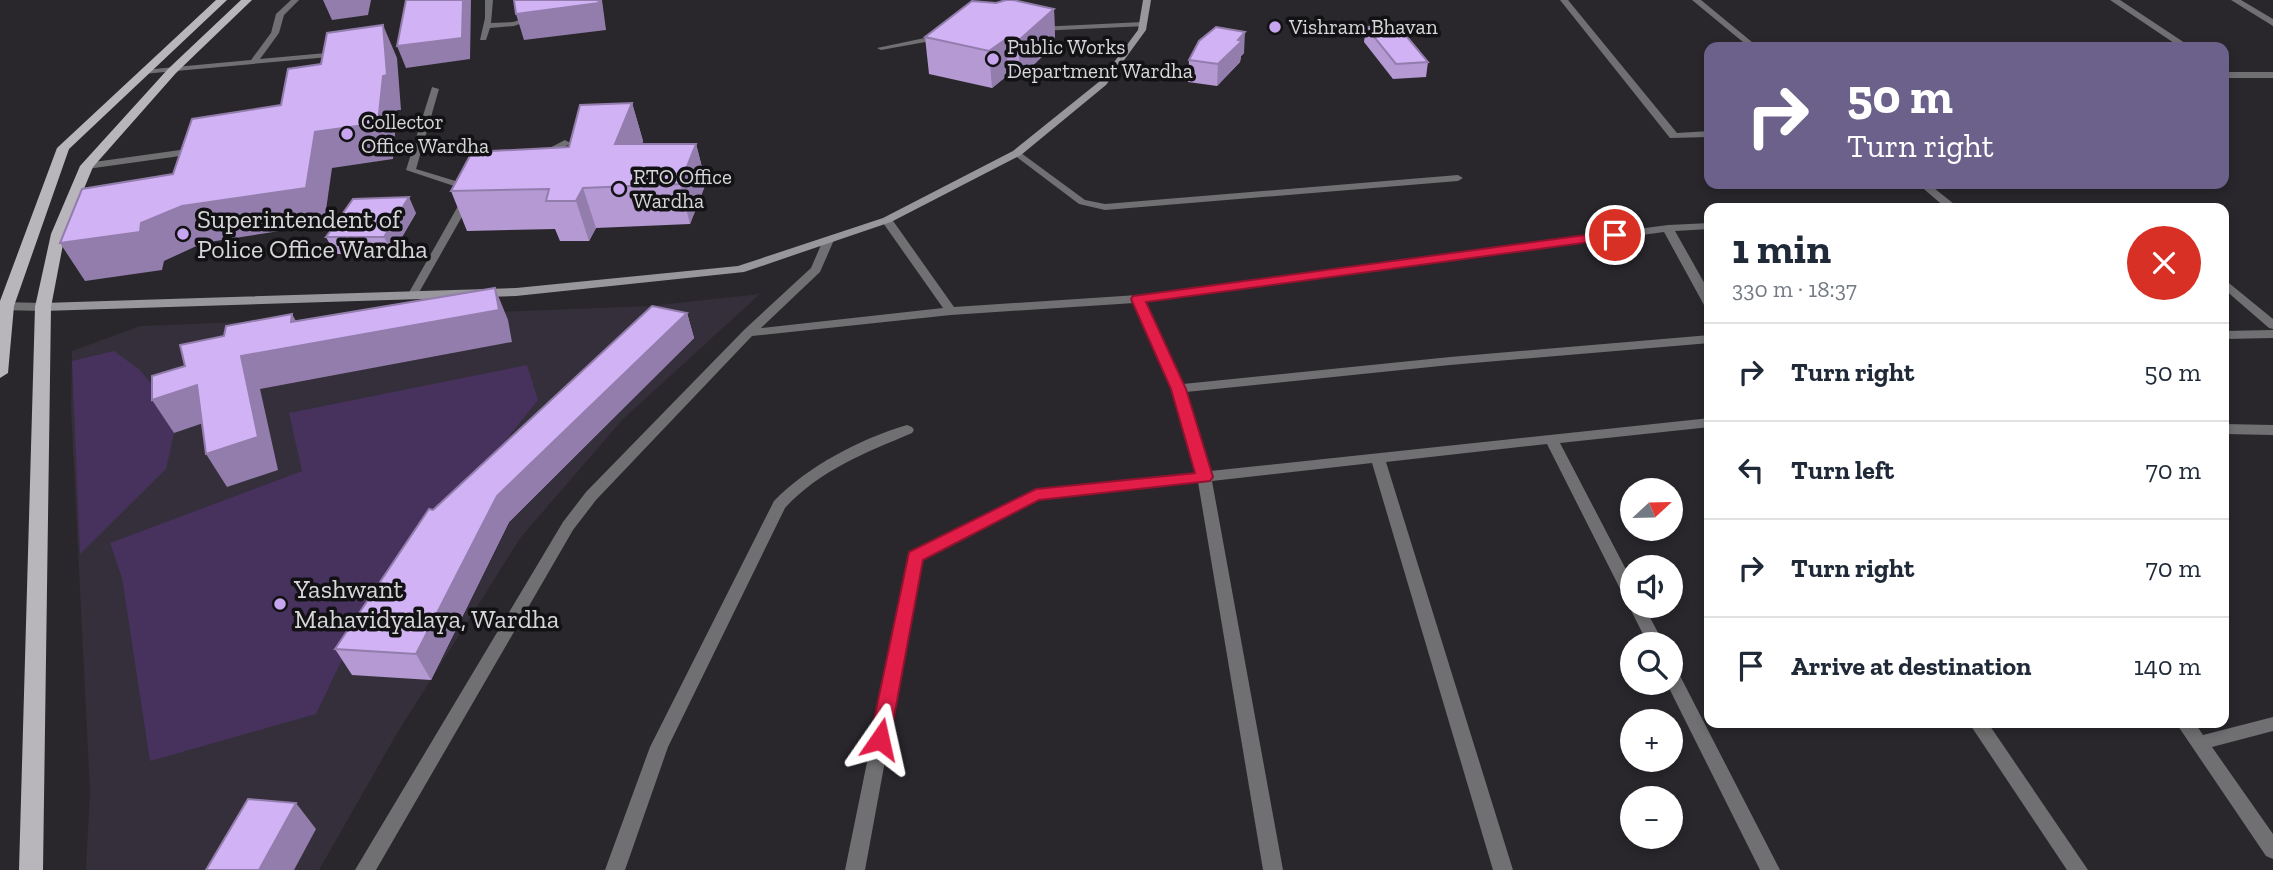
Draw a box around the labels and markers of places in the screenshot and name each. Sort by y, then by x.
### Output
place label: Vishram Bhavan [1288,14,1438,39]
marker: Vishram Bhavan [1267,19,1283,35]
place label: Public Works Department Wardha [1007,34,1193,83]
marker: Public Works Department Wardha [985,51,1001,67]
place label: Collector Office Wardha [361,109,489,158]
marker: Collector Office Wardha [339,126,355,142]
place label: RTO Office Wardha [633,164,732,213]
marker: RTO Office Wardha [611,181,627,197]
place label: Superintendent of Police Office Wardha [197,203,428,265]
pin [1585,205,1645,265]
marker: Superintendent of Police Office Wardha [175,226,191,242]
place label: Yashwant Mahavidyalaya, Wardha [293,573,560,635]
marker: Yashwant Mahavidyalaya, Wardha [272,596,288,612]

